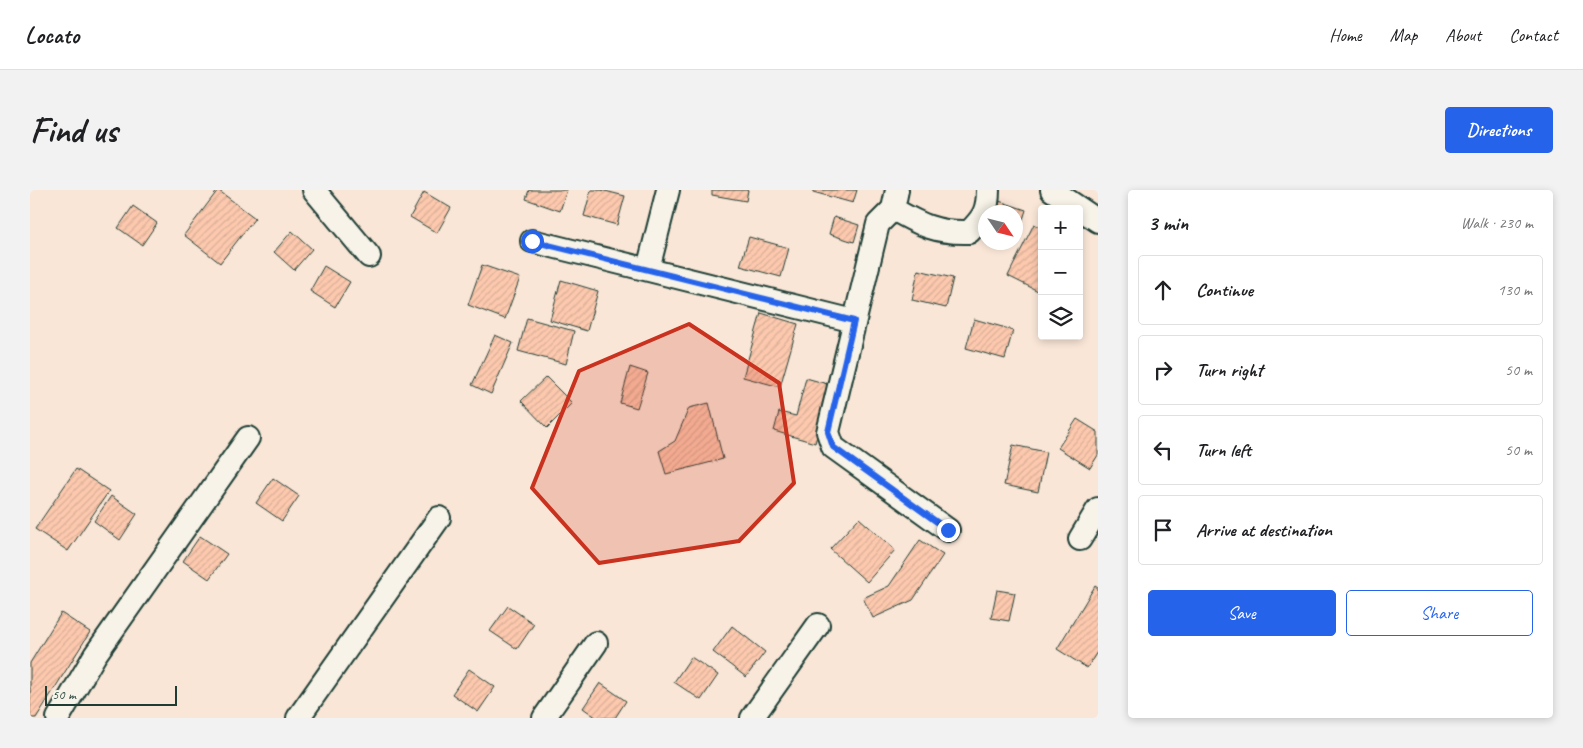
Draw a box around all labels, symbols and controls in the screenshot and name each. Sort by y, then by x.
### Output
text: Locato [25,20,79,50]
text: Home [1329,24,1362,46]
text: Map [1390,24,1417,46]
text: About [1445,24,1481,46]
text: Contact [1509,24,1558,46]
button: Directions [1445,107,1553,153]
text: Find us [30,108,117,153]
north arrow [978,205,1023,250]
map controls [1038,205,1083,340]
button: + [1038,205,1083,250]
text: 3 min [1148,210,1188,236]
text: Walk · 230 m [1461,213,1533,233]
route start [521,230,544,253]
button: − [1038,250,1083,295]
icon: ahead [1149,276,1177,304]
text: Continue [1196,278,1253,302]
text: 130 m [1498,280,1532,300]
button: layers [1038,295,1083,340]
icon: right [1149,356,1177,384]
text: Turn right [1196,358,1263,382]
text: 50 m [1505,360,1532,380]
icon: left [1149,436,1177,464]
text: Turn left [1196,438,1251,462]
text: 50 m [1505,440,1532,460]
icon: arrive [1149,516,1177,544]
text: Arrive at destination [1196,518,1332,542]
route end [937,519,960,542]
button: Save [1148,590,1336,636]
button: Share [1346,590,1533,636]
scale bar [45,683,178,706]
text: 50 m [52,686,76,703]

